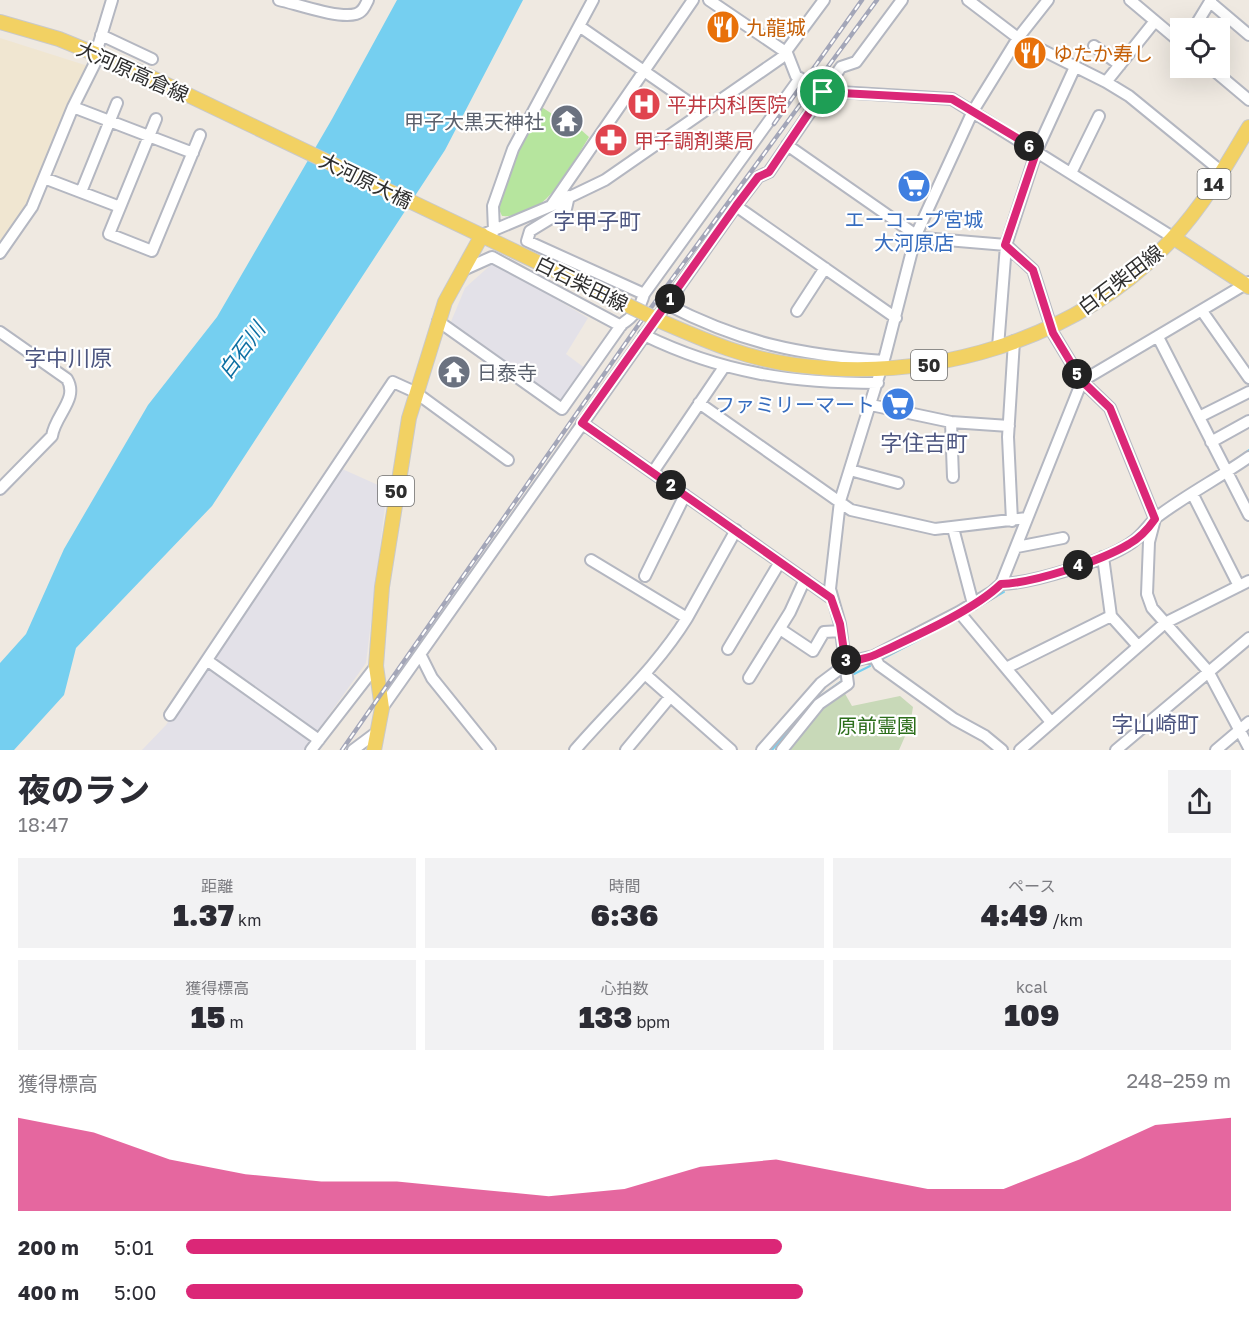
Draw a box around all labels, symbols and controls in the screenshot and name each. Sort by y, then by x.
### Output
restaurant icon: 九龍城 [705,9,741,45]
place label: 九龍城 [746,15,806,39]
map controls [1170,18,1230,78]
button: locate [1170,18,1230,78]
restaurant icon: ゆたか寿し [1012,35,1048,71]
street label: 大河原高倉線 [73,36,193,106]
place label: ゆたか寿し [1053,41,1153,65]
pin [797,66,848,117]
icon: arrive [806,75,839,108]
hospital icon: 平井内科医院 [626,86,662,122]
place label: 平井内科医院 [667,92,787,116]
temple icon: 甲子大黒天神社 [549,103,585,139]
place label: 甲子大黒天神社 [404,109,544,133]
pharmacy icon: 甲子調剤薬局 [593,122,629,158]
place label: 甲子調剤薬局 [634,128,754,152]
pin: 6 [1014,131,1044,161]
text: 6 [1024,136,1034,156]
street label: 大河原大橋 [316,147,416,213]
supermarket icon: エーコープ宮城 大河原店 [896,168,932,204]
road number: 14 [1198,169,1230,199]
district label: 字甲子町 [553,207,641,234]
place label: エーコープ宮城 大河原店 [845,207,983,254]
street label: 白石柴田線 [1073,239,1167,319]
street label: 白石柴田線 [532,250,632,316]
pin: 1 [655,284,685,314]
text: 1 [666,289,674,309]
water label: 白石川 [212,315,271,383]
district label: 字中川原 [24,344,112,371]
road number: 50 [911,350,947,380]
temple icon: 日泰寺 [436,354,472,390]
pin: 5 [1062,359,1092,389]
place label: 日泰寺 [477,360,537,384]
text: 5 [1072,364,1082,384]
supermarket icon: ファミリーマート [880,386,916,422]
place label: ファミリーマート [715,392,875,416]
district label: 字住吉町 [880,429,968,456]
pin: 2 [656,470,686,500]
text: 2 [666,475,676,495]
road number: 50 [378,476,414,506]
pin: 4 [1063,550,1093,580]
text: 4 [1073,555,1083,575]
pin: 3 [831,645,861,675]
text: 3 [841,650,851,670]
district label: 字山崎町 [1111,710,1199,737]
park label: 原前霊園 [837,713,917,737]
text: 夜のラン [18,770,150,809]
button: share [1168,770,1231,833]
text: 18:47 [18,812,69,836]
text: 距離 [201,876,233,896]
text: 時間 [608,876,641,896]
text: ペース [1008,876,1055,896]
text: 1.37 [173,897,234,933]
text: 6:36 [591,897,658,933]
text: 4:49 [981,897,1048,933]
text: km [234,910,261,930]
text: /km [1048,910,1083,930]
text: kcal [1016,977,1048,997]
text: 獲得標高 [185,978,249,998]
text: 心拍数 [600,978,649,998]
text: 109 [1004,997,1059,1033]
text: 15 [191,999,225,1035]
text: 133 [579,999,632,1035]
text: m [225,1012,244,1032]
text: bpm [632,1012,670,1032]
text: 248–259 m [1126,1068,1231,1092]
text: 獲得標高 [18,1071,98,1095]
text: 200 m [18,1235,79,1259]
text: 5:01 [114,1235,154,1259]
text: 400 m [18,1280,79,1304]
text: 5:00 [114,1280,156,1304]

